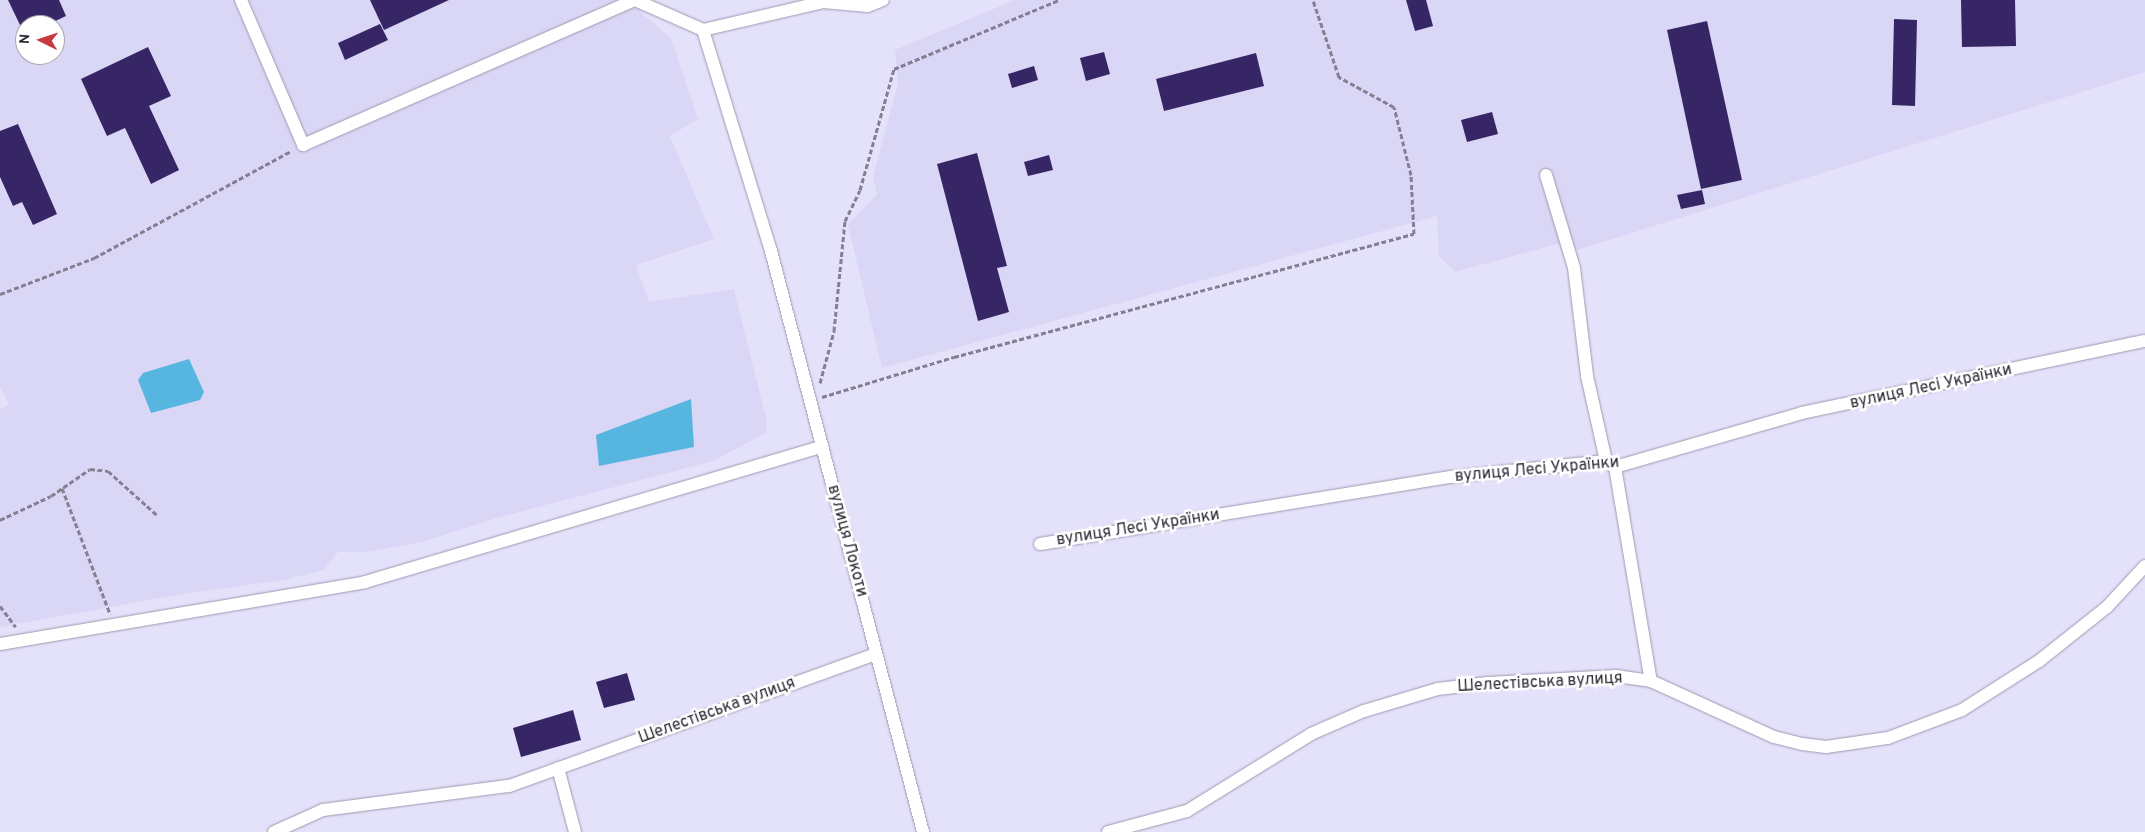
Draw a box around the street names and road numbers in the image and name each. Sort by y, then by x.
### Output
street label: вулиця Лесі Українки [1848,360,2014,414]
street label: вулиця Лесі Українки [1454,453,1620,487]
street label: вулиця Локоти [823,483,871,599]
street label: вулиця Лесі Українки [1055,506,1221,550]
street label: Шелестівська вулиця [1457,669,1623,697]
street label: Шелестівська вулиця [636,674,798,748]

